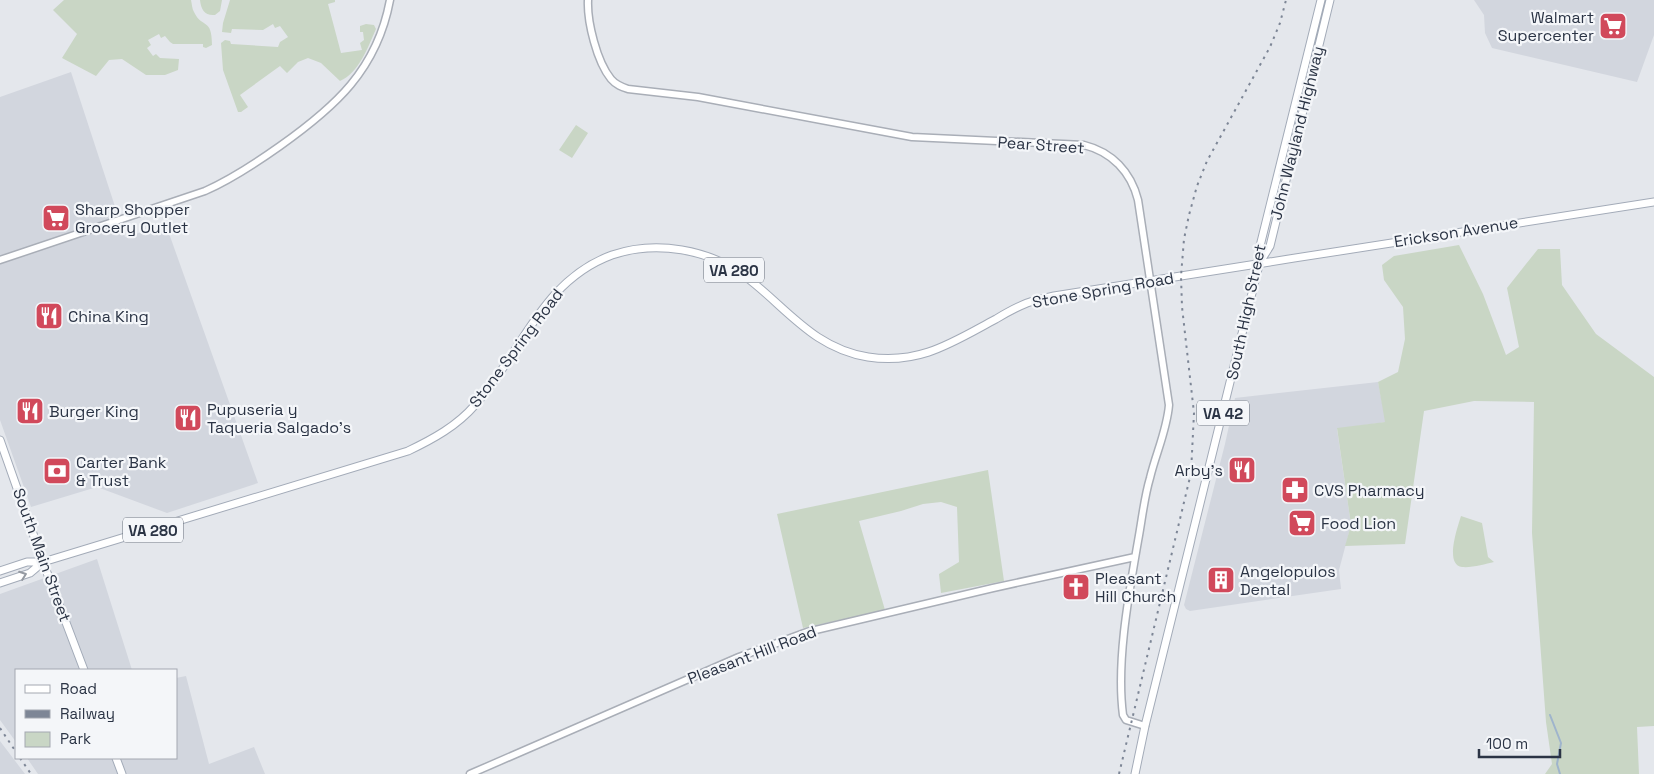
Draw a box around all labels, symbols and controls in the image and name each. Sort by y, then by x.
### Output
place label: Walmart Supercenter [1498,7,1594,46]
supermarket icon: Walmart Supercenter [1598,11,1628,41]
street label: John Wayland Highway [1265,44,1329,222]
street label: Pear Street [997,131,1085,159]
place label: Sharp Shopper Grocery Outlet [75,199,190,238]
supermarket icon: Sharp Shopper Grocery Outlet [41,203,71,233]
street label: Erickson Avenue [1392,212,1520,252]
street label: South High Street [1221,242,1271,382]
road number: VA 280 [704,258,764,282]
street label: Stone Spring Road [1030,267,1176,313]
street label: Stone Spring Road [464,284,568,412]
restaurant icon: China King [34,301,64,331]
place label: China King [68,306,149,327]
restaurant icon: Burger King [15,396,45,426]
place label: Pupuseria y Taqueria Salgado's [207,399,351,438]
road number: VA 42 [1197,400,1249,426]
place label: Burger King [49,401,139,422]
restaurant icon: Pupuseria y Taqueria Salgado's [173,403,203,433]
place label: Carter Bank & Trust [76,452,167,491]
restaurant icon: Arby's [1227,455,1257,485]
bank icon: Carter Bank & Trust [42,456,72,486]
place label: Arby's [1174,460,1223,481]
pharmacy icon: CVS Pharmacy [1280,475,1310,505]
place label: CVS Pharmacy [1314,480,1425,501]
street label: South Main Street [8,485,76,625]
supermarket icon: Food Lion [1287,508,1317,538]
place label: Food Lion [1321,513,1396,534]
road number: VA 280 [123,518,183,542]
place label: Angelopulos Dental [1240,561,1336,600]
building icon: Angelopulos Dental [1206,565,1236,595]
place label: Pleasant Hill Church [1095,568,1176,607]
one-way arrow [18,571,27,581]
church icon: Pleasant Hill Church [1061,572,1091,602]
street label: Pleasant Hill Road [685,621,819,689]
legend [15,669,178,759]
text: Road [60,679,97,698]
text: Railway [60,704,115,723]
scale bar [1479,726,1560,758]
text: Park [60,729,91,748]
text: 100 m [1486,734,1528,753]

